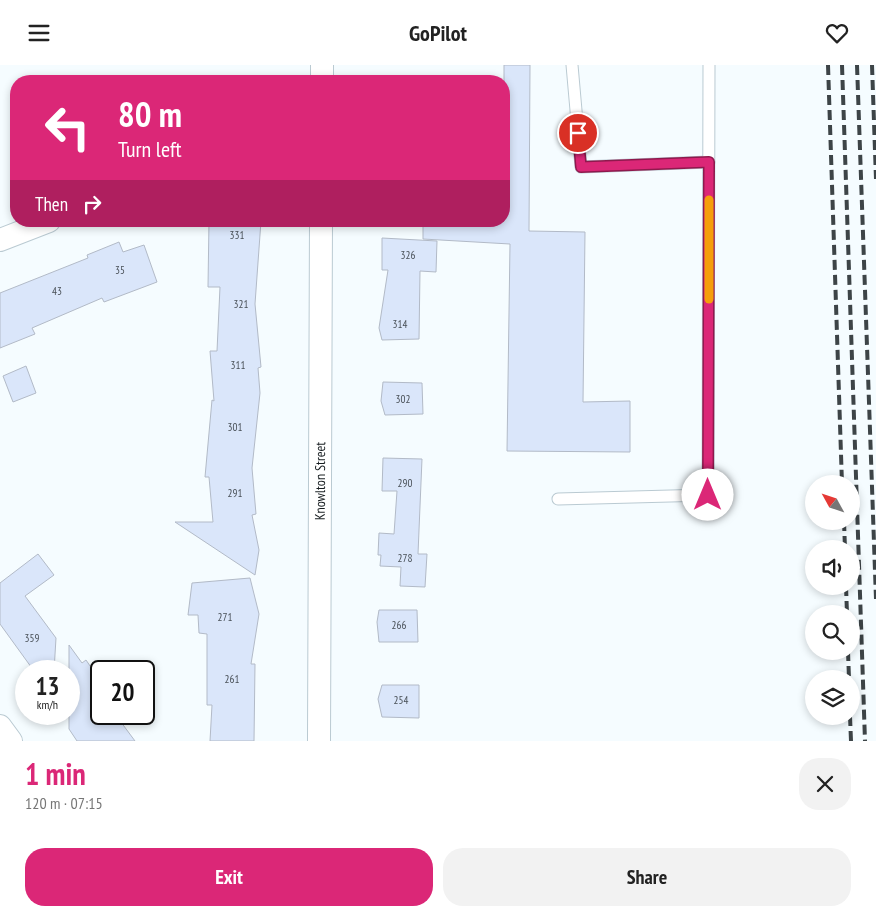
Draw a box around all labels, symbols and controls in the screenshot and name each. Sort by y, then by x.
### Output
icon: menu [25,19,53,47]
text: GoPilot [409,19,467,47]
icon: heart [823,19,851,47]
text: 80 m [118,91,182,137]
icon: left [35,95,100,160]
pin [557,112,599,154]
icon: arrive [564,119,592,147]
text: Turn left [118,135,182,163]
icon: right [78,190,106,218]
text: Then [35,192,68,216]
house number: 331 [230,228,244,242]
house number: 326 [401,248,415,262]
house number: 35 [115,263,125,277]
house number: 43 [52,284,62,298]
house number: 321 [234,297,248,311]
house number: 314 [393,317,407,331]
house number: 311 [231,358,245,372]
house number: 302 [396,392,410,406]
house number: 301 [228,420,242,434]
street label: Knowlton Street [311,442,329,520]
position arrow [681,468,733,520]
north arrow [805,475,860,530]
map controls [805,475,860,725]
house number: 290 [398,476,412,490]
house number: 291 [228,486,242,500]
button: sound [805,540,860,595]
house number: 278 [398,551,412,565]
button: search [805,605,860,660]
house number: 271 [218,610,232,624]
house number: 266 [392,618,406,632]
house number: 359 [25,631,39,645]
speed limit sign: 20 [90,660,155,725]
text: 13 [36,670,59,702]
button: layers [805,670,860,725]
house number: 261 [225,672,239,686]
house number: 254 [394,693,408,707]
text: km/h [37,697,58,712]
text: 1 min [25,754,86,793]
button: close [799,758,851,810]
text: 120 m · 07:15 [25,793,103,813]
button: Exit [25,848,433,906]
button: Share [443,848,851,906]

